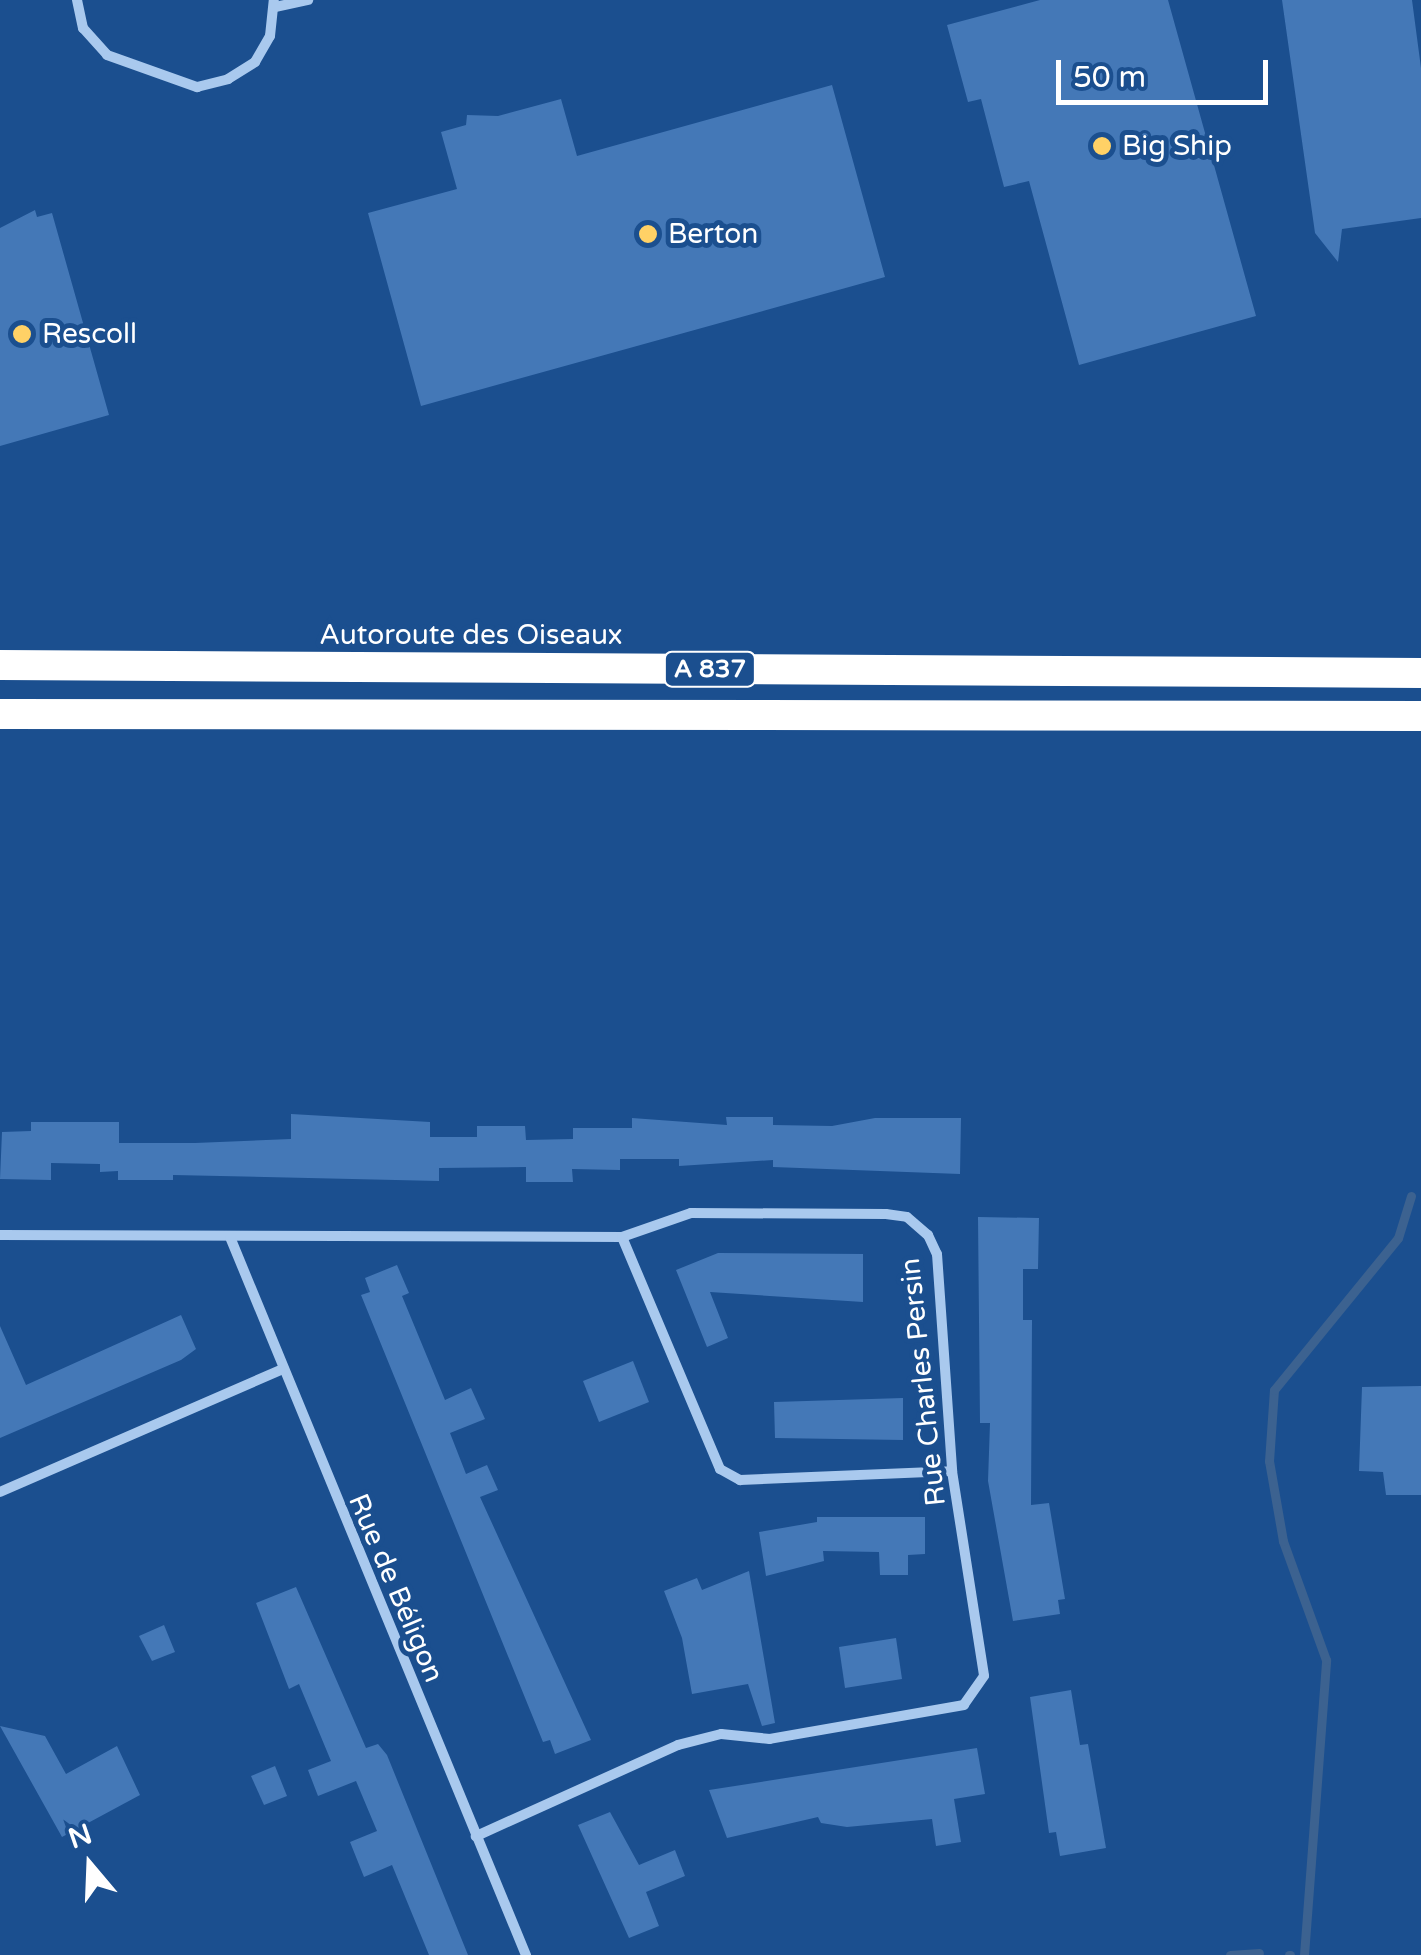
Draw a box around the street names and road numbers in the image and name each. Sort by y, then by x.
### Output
street label: Autoroute des Oiseaux [319,618,623,652]
road number: A 837 [662,649,758,689]
street label: Rue Charles Persin [893,1256,953,1508]
street label: Rue de Béligon [341,1489,451,1687]

